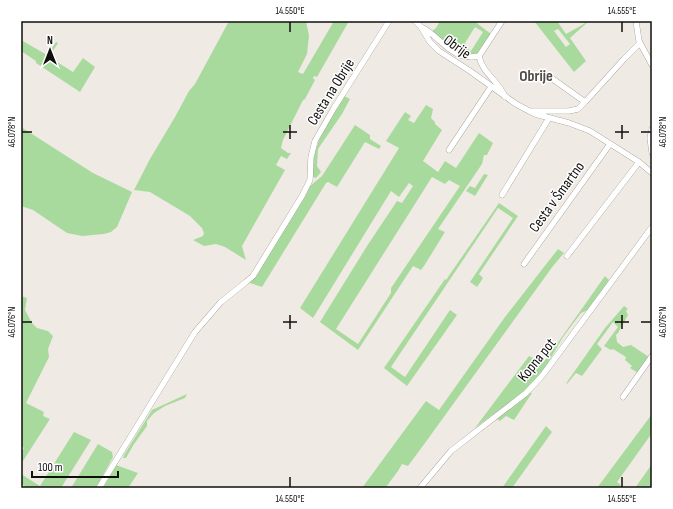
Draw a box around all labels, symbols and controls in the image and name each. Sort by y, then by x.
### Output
text: 14.550°E [275,5,305,17]
text: 14.555°E [608,5,636,17]
north arrow [30,30,70,70]
street label: Obrije [440,31,474,63]
text: N [47,34,53,47]
street label: Cesta na Obrije [303,55,359,129]
district label: Obrije [519,67,553,86]
text: 46.078°N [6,117,18,147]
text: 46.078°N [657,117,669,147]
street label: Cesta v Šmartno [525,158,589,236]
text: 46.076°N [6,307,18,337]
text: 46.076°N [657,307,669,337]
street label: Kopna pot [514,334,561,386]
scale bar [32,453,118,479]
text: 100 m [38,460,63,475]
text: 14.550°E [275,493,305,505]
text: 14.555°E [608,493,636,505]

